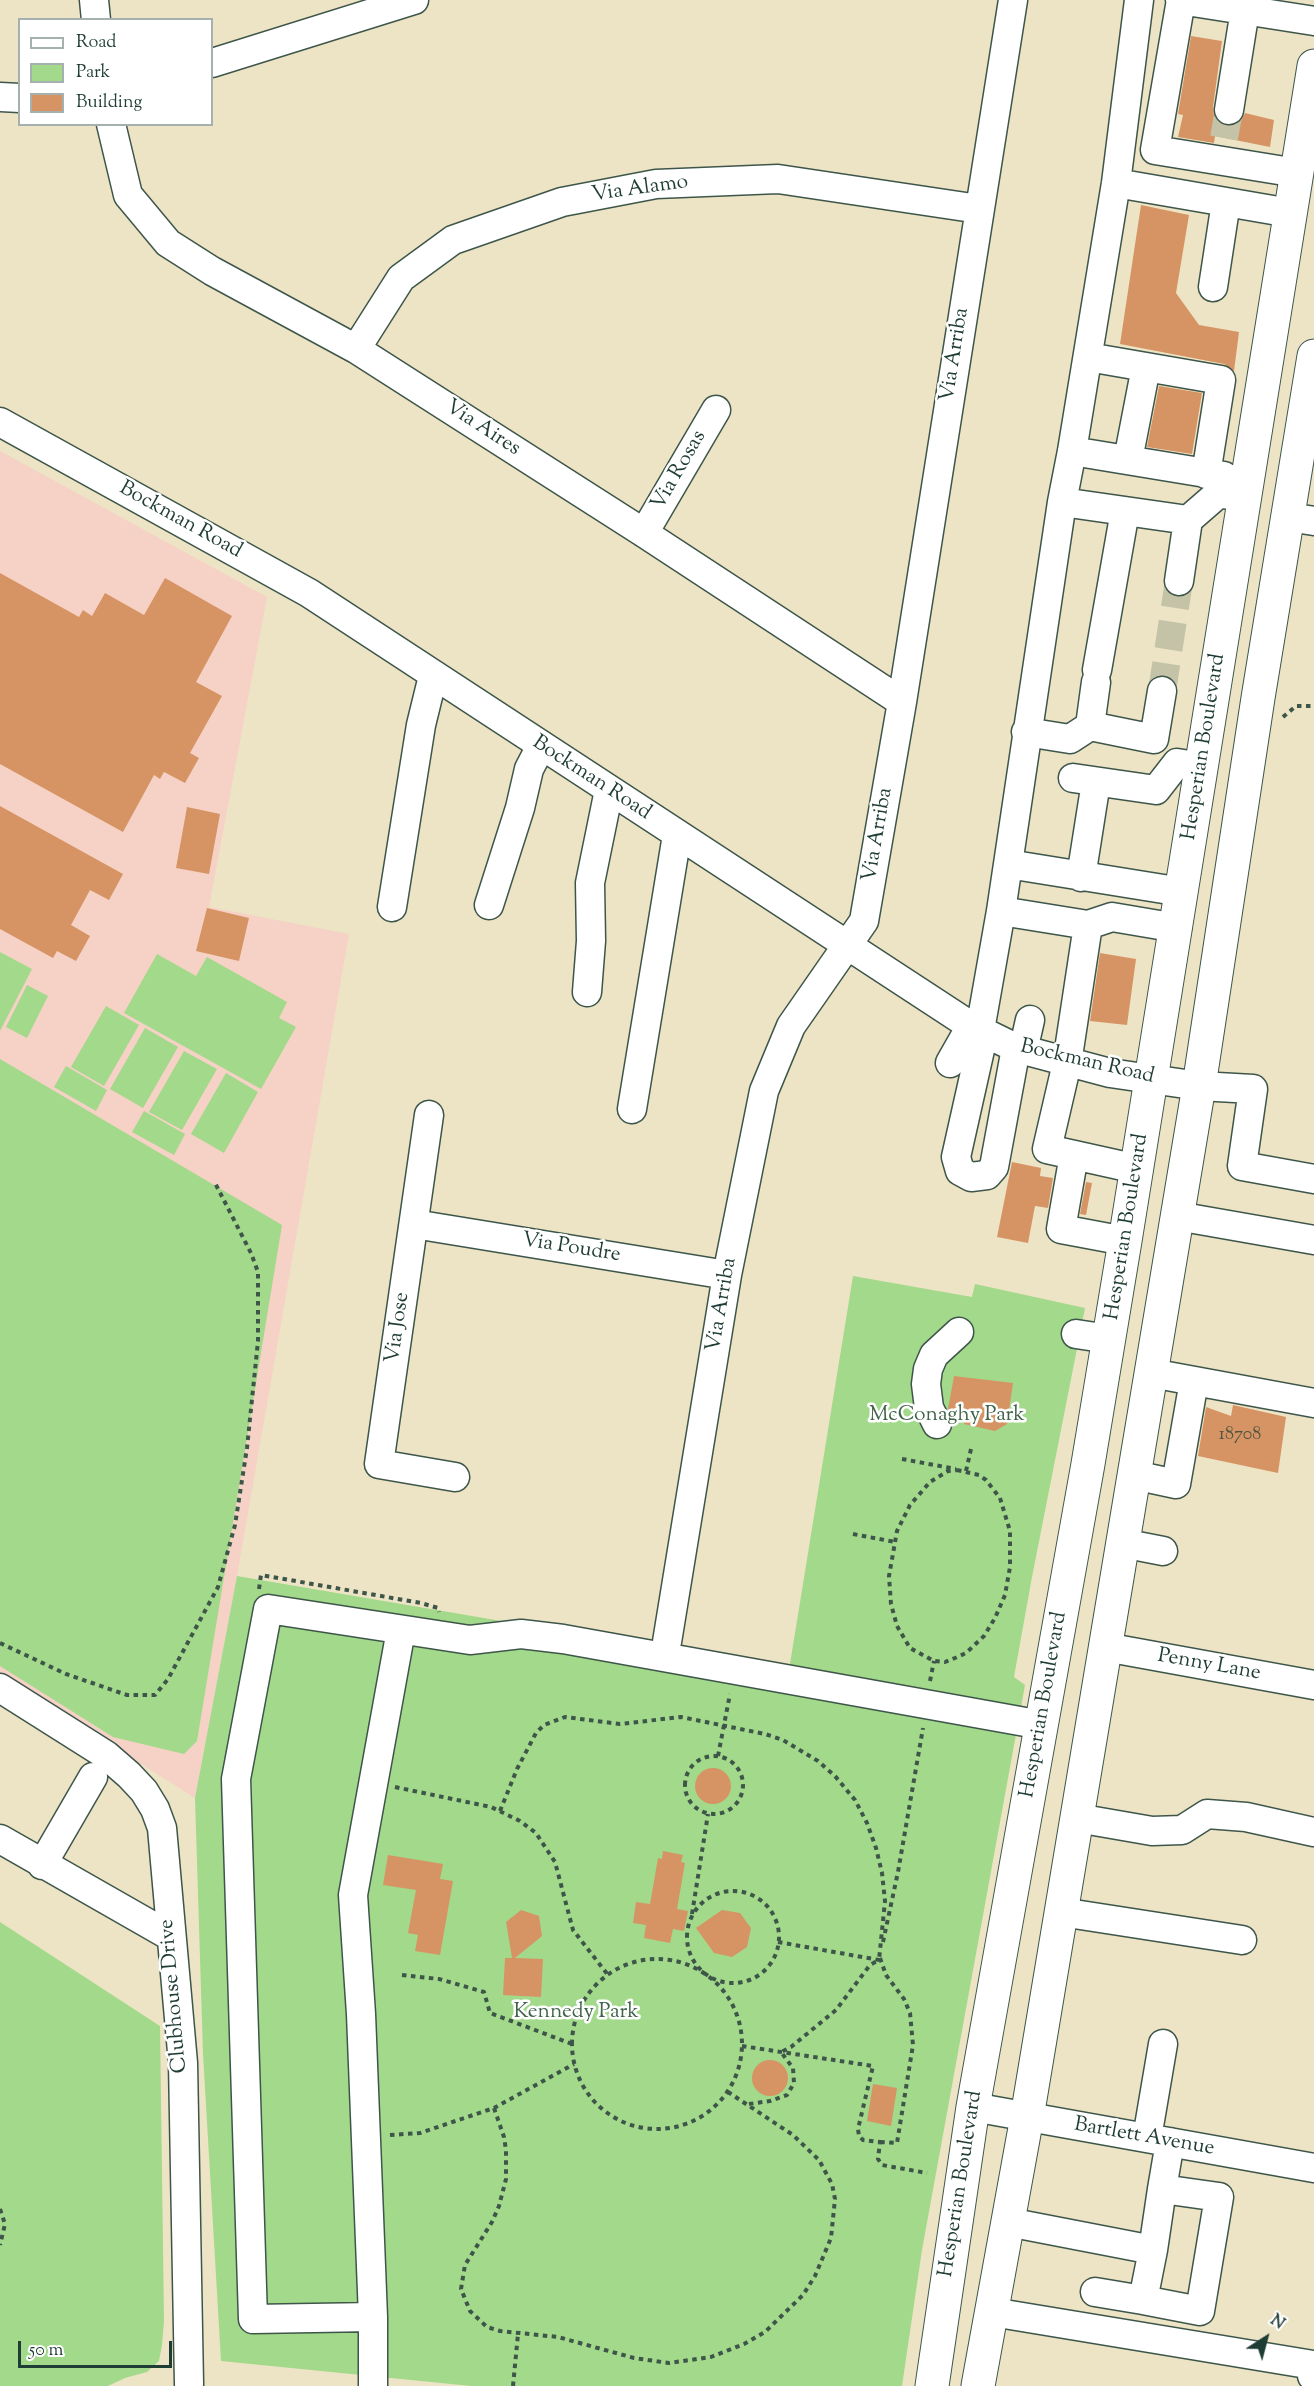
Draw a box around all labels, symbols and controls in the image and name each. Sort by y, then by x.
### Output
legend [18,18,213,126]
text: Road [76,30,116,56]
text: Park [76,60,110,86]
text: Building [76,90,142,116]
street label: Via Alamo [590,171,690,209]
street label: Via Arriba [936,306,976,404]
street label: Via Aires [440,395,524,463]
street label: Via Rosas [647,427,713,515]
street label: Bockman Road [114,477,246,565]
street label: Hesperian Boulevard [1178,652,1232,842]
street label: Bockman Road [527,731,655,827]
street label: Via Arriba [858,786,900,884]
street label: Bockman Road [1018,1035,1156,1091]
street label: Hesperian Boulevard [1101,1132,1155,1322]
street label: Via Poudre [520,1229,622,1269]
street label: Via Arriba [702,1256,744,1354]
street label: Via Jose [382,1291,416,1365]
park label: McConaghy Park [869,1403,1025,1429]
house number: 18708 [1219,1425,1261,1447]
street label: Hesperian Boulevard [1016,1610,1074,1800]
street label: Penny Lane [1156,1645,1262,1687]
street label: Clubhouse Drive [156,1918,194,2074]
park label: Kennedy Park [513,2000,639,2026]
street label: Hesperian Boulevard [935,2089,989,2279]
street label: Bartlett Avenue [1072,2113,1216,2163]
north arrow [1236,2308,1296,2368]
text: N [1265,2310,1289,2336]
scale bar [21,2329,176,2367]
text: 50 m [29,2338,63,2364]

